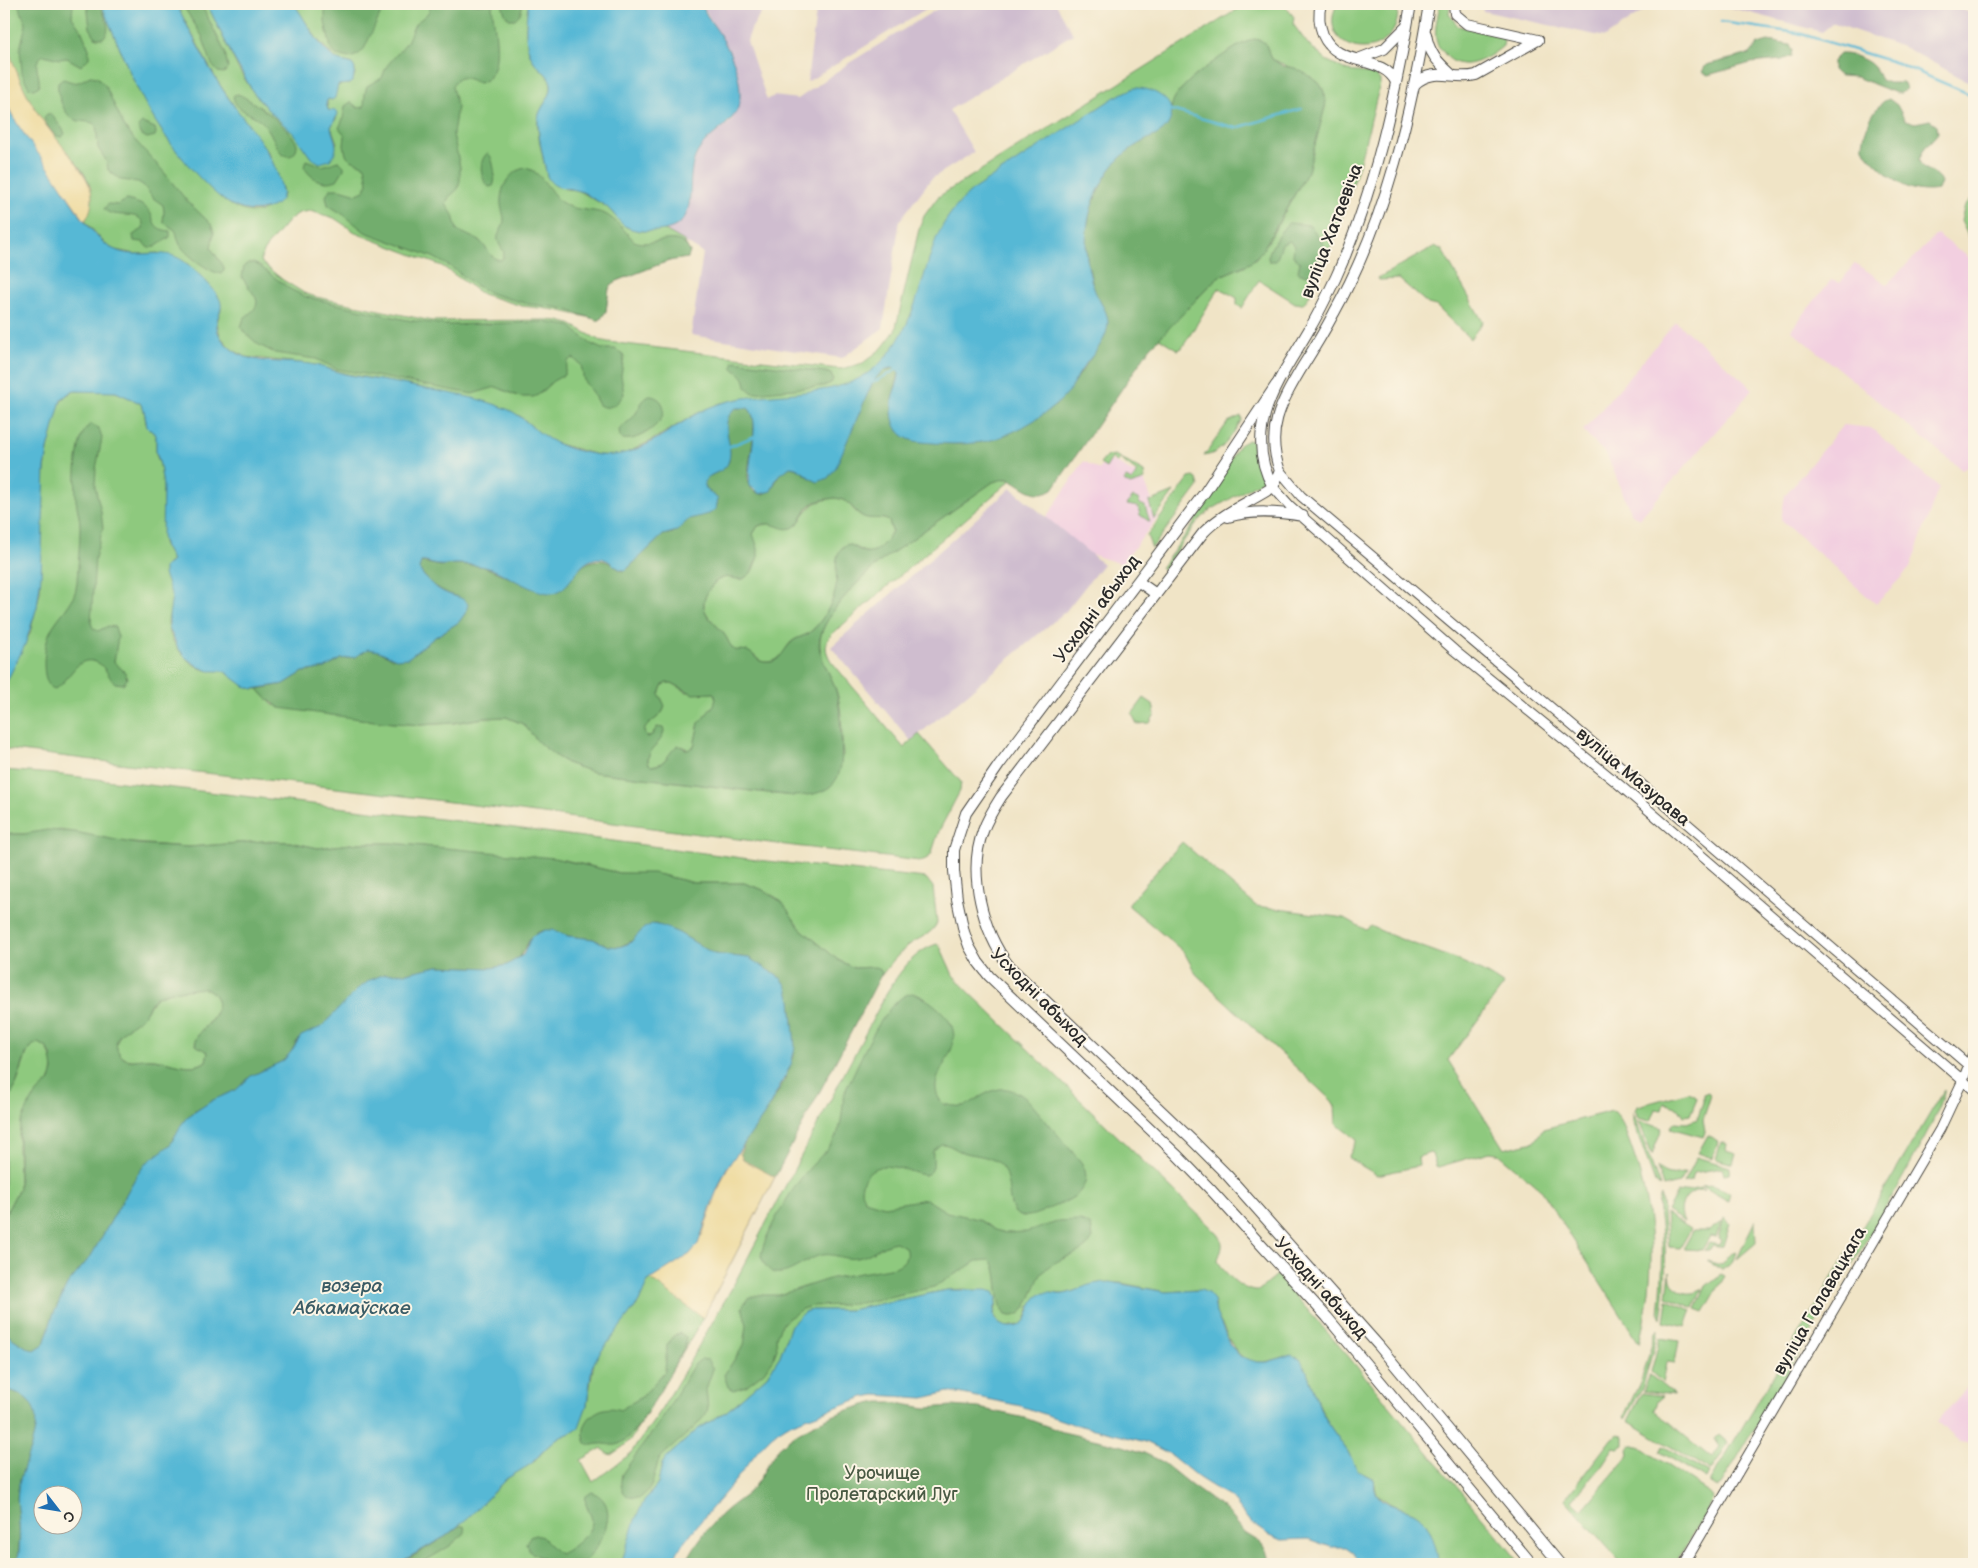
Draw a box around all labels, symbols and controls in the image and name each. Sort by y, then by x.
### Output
street label: вуліца Хатаевіча [1297,160,1367,301]
street label: Усходні абыход [1050,551,1144,667]
street label: вуліца Мазурава [1572,723,1694,831]
street label: Усходні абыход [986,944,1092,1050]
street label: вуліца Галавацкага [1769,1223,1871,1379]
street label: Усходні абыход [1270,1233,1372,1343]
water label: возера Абкамаўскае [292,1275,411,1320]
park label: Урочище Пролетарский Луг [806,1463,958,1505]
north arrow [32,1486,82,1536]
text: С [59,1508,79,1525]

